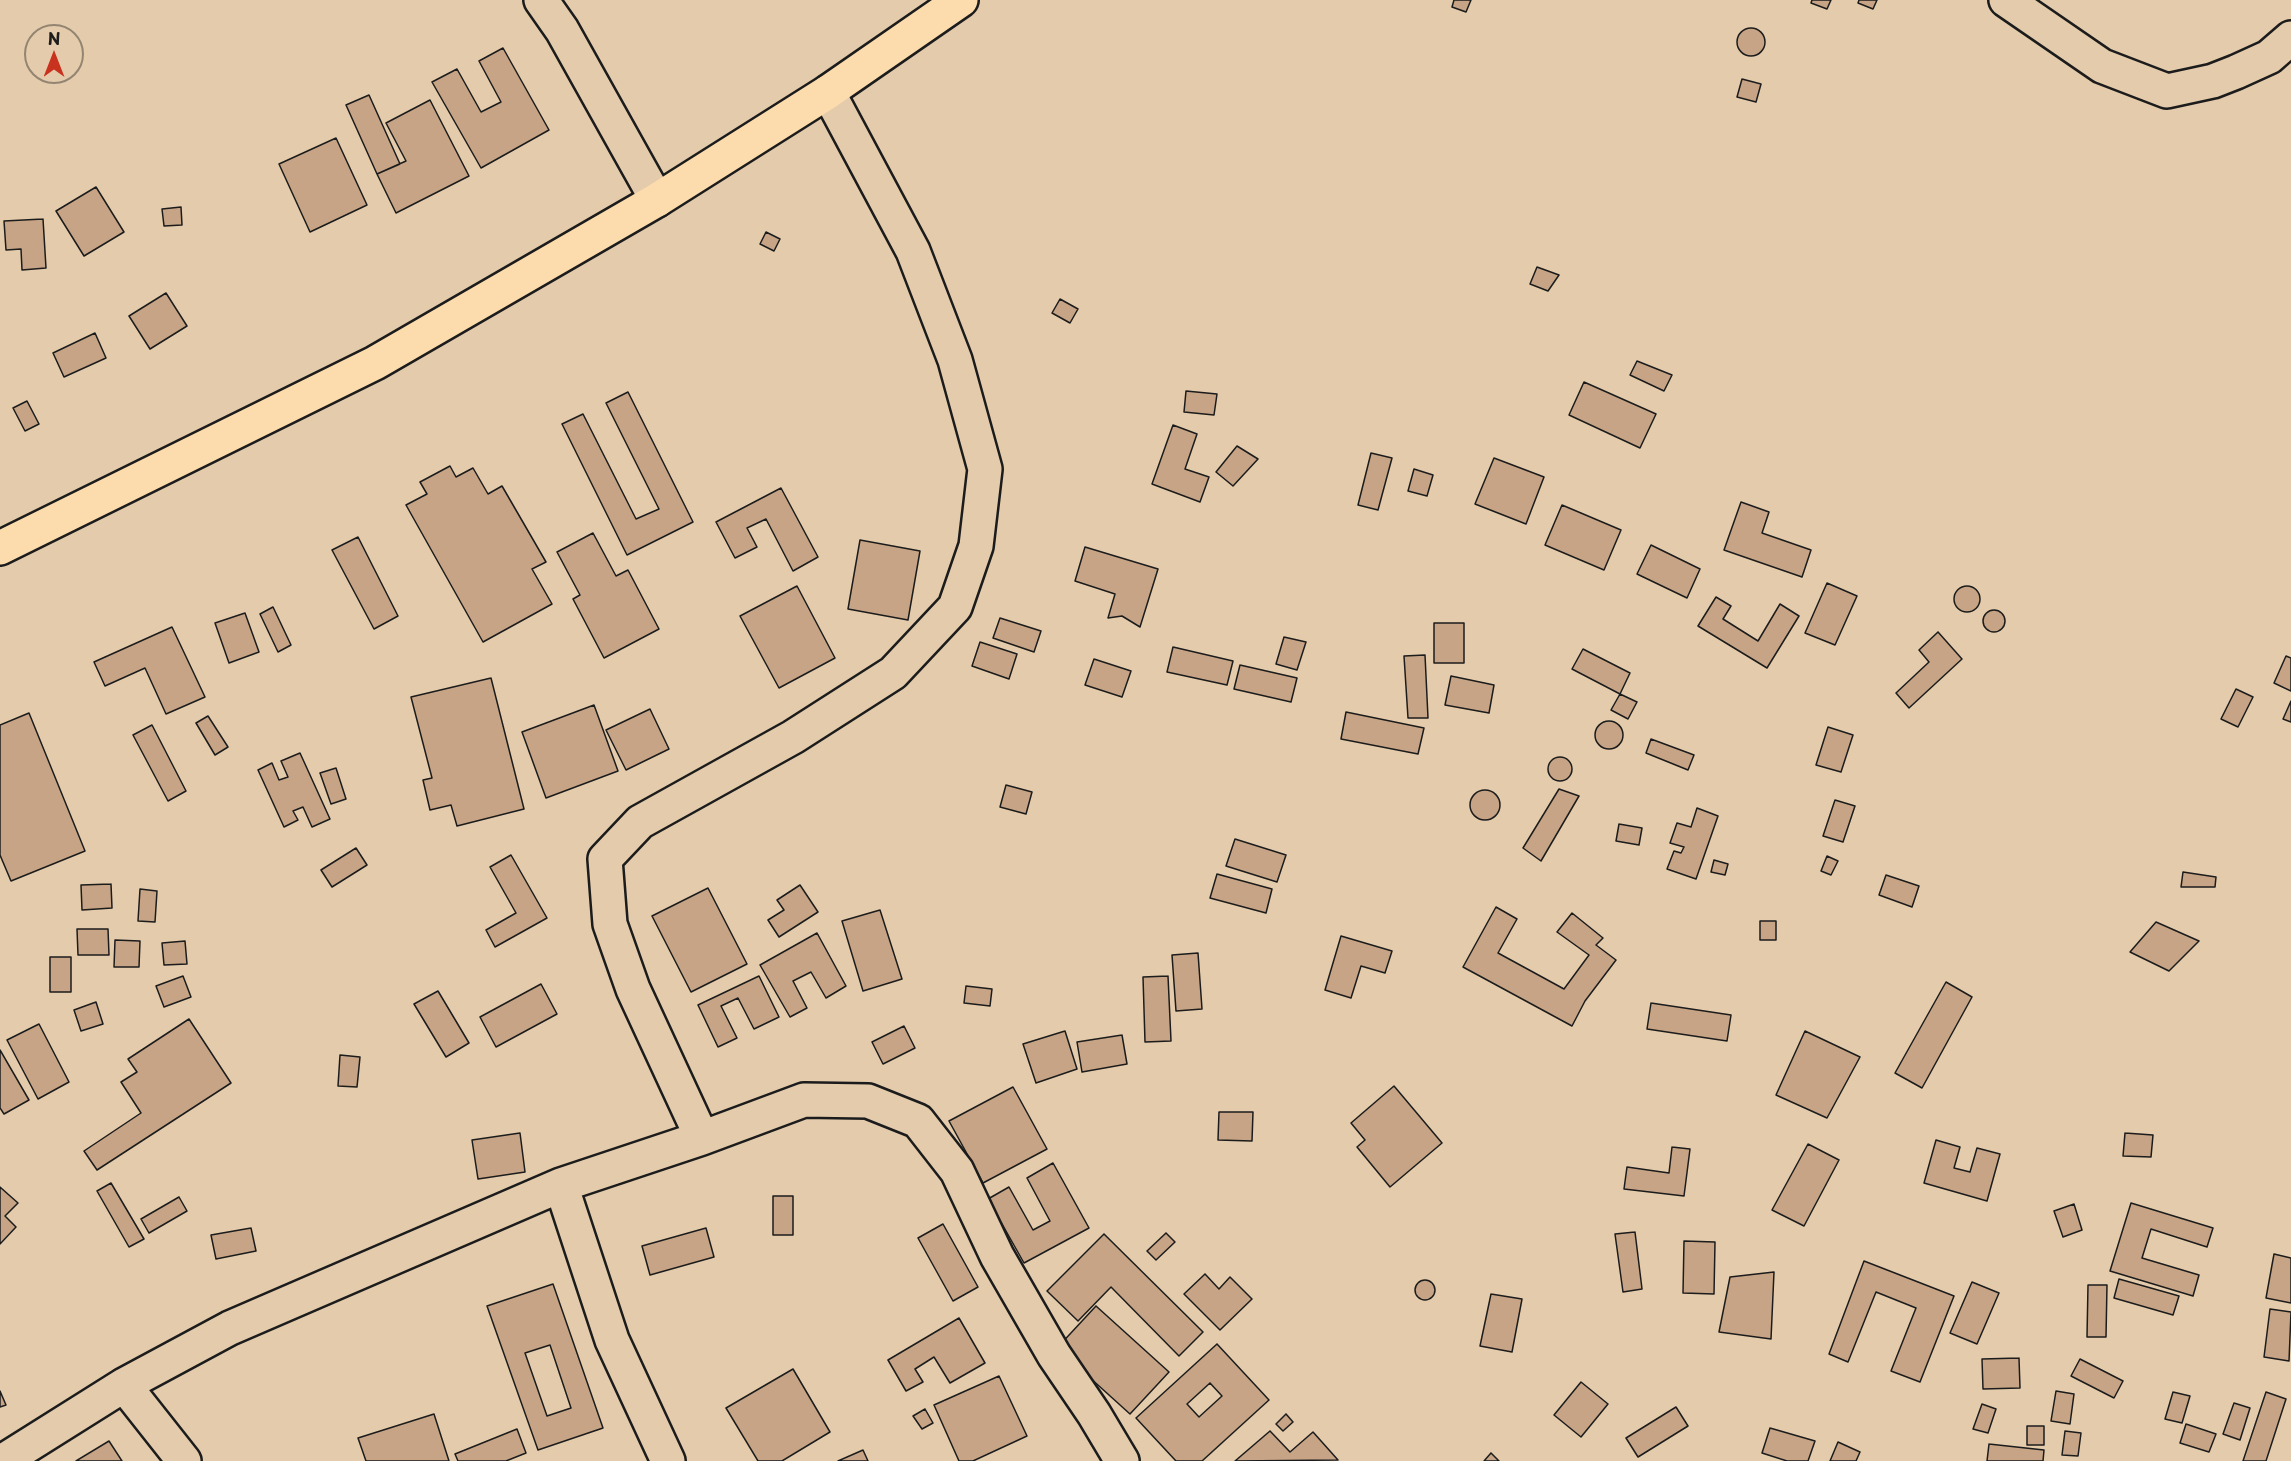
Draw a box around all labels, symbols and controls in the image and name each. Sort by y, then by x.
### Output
north arrow [24,24,84,84]
text: N [48,26,60,50]

